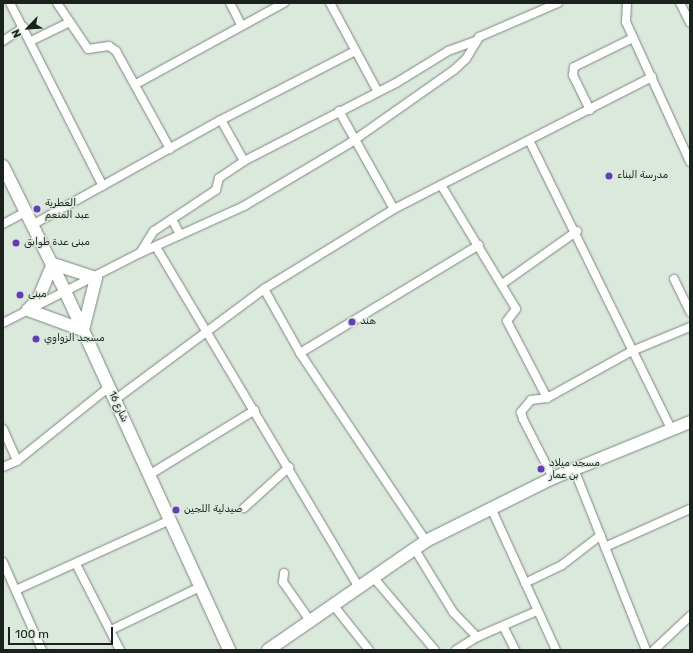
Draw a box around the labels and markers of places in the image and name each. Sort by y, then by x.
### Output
place label: مدرسة البناء [617,170,668,182]
marker: مدرسة البناء [604,171,614,181]
place label: العطرية عبد المنعم [45,197,89,220]
marker: العطرية عبد المنعم [32,204,42,214]
place label: مبنى عدة طوابق [24,237,90,249]
marker: مبنى عدة طوابق [11,238,21,248]
place label: مبنى [28,289,47,301]
marker: مبنى [15,290,25,300]
place label: هند [360,316,376,328]
marker: هند [347,317,357,327]
place label: مسجد الزواوي [44,333,105,345]
marker: مسجد الزواوي [31,334,41,344]
place label: مسجد ميلاد بن عمار [549,457,600,480]
marker: مسجد ميلاد بن عمار [536,464,546,474]
place label: صيدلية اللجين [184,504,242,516]
marker: صيدلية اللجين [171,505,181,515]

